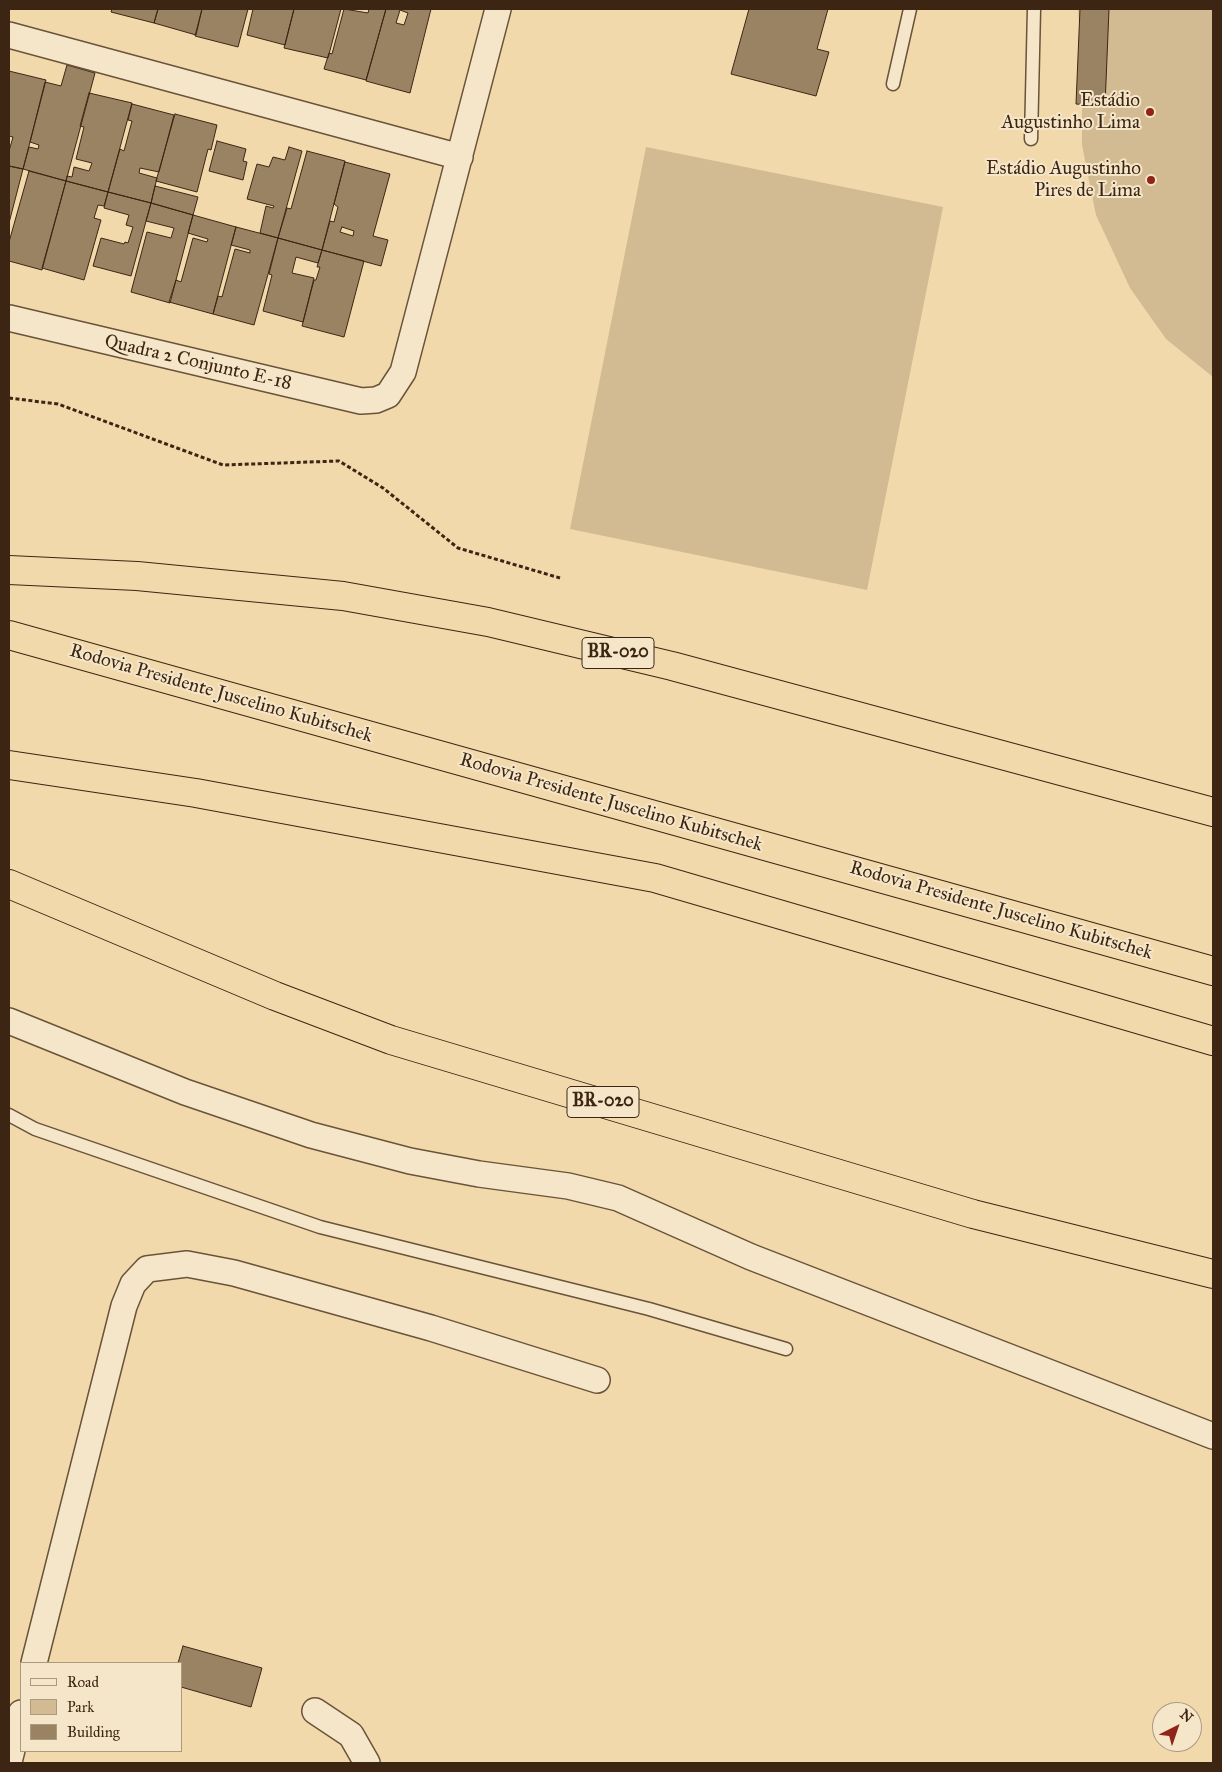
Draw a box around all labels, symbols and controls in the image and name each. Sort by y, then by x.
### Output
place label: Estádio Augustinho Lima [1001,90,1140,134]
marker: Estádio Augustinho Lima [1144,106,1156,118]
place label: Estádio Augustinho Pires de Lima [986,158,1141,202]
marker: Estádio Augustinho Pires de Lima [1145,174,1157,186]
street label: Quadra 2 Conjunto E-18 [102,330,294,396]
road number: BR-020 [582,638,654,668]
street label: Rodovia Presidente Juscelino Kubitschek [67,640,375,748]
street label: Rodovia Presidente Juscelino Kubitschek [457,749,765,857]
street label: Rodovia Presidente Juscelino Kubitschek [847,857,1155,965]
road number: BR-020 [567,1086,639,1118]
legend [20,1662,182,1752]
text: Road [67,1673,99,1691]
text: Park [67,1698,94,1716]
north arrow [1152,1702,1202,1752]
text: N [1176,1706,1197,1726]
text: Building [67,1723,120,1741]

